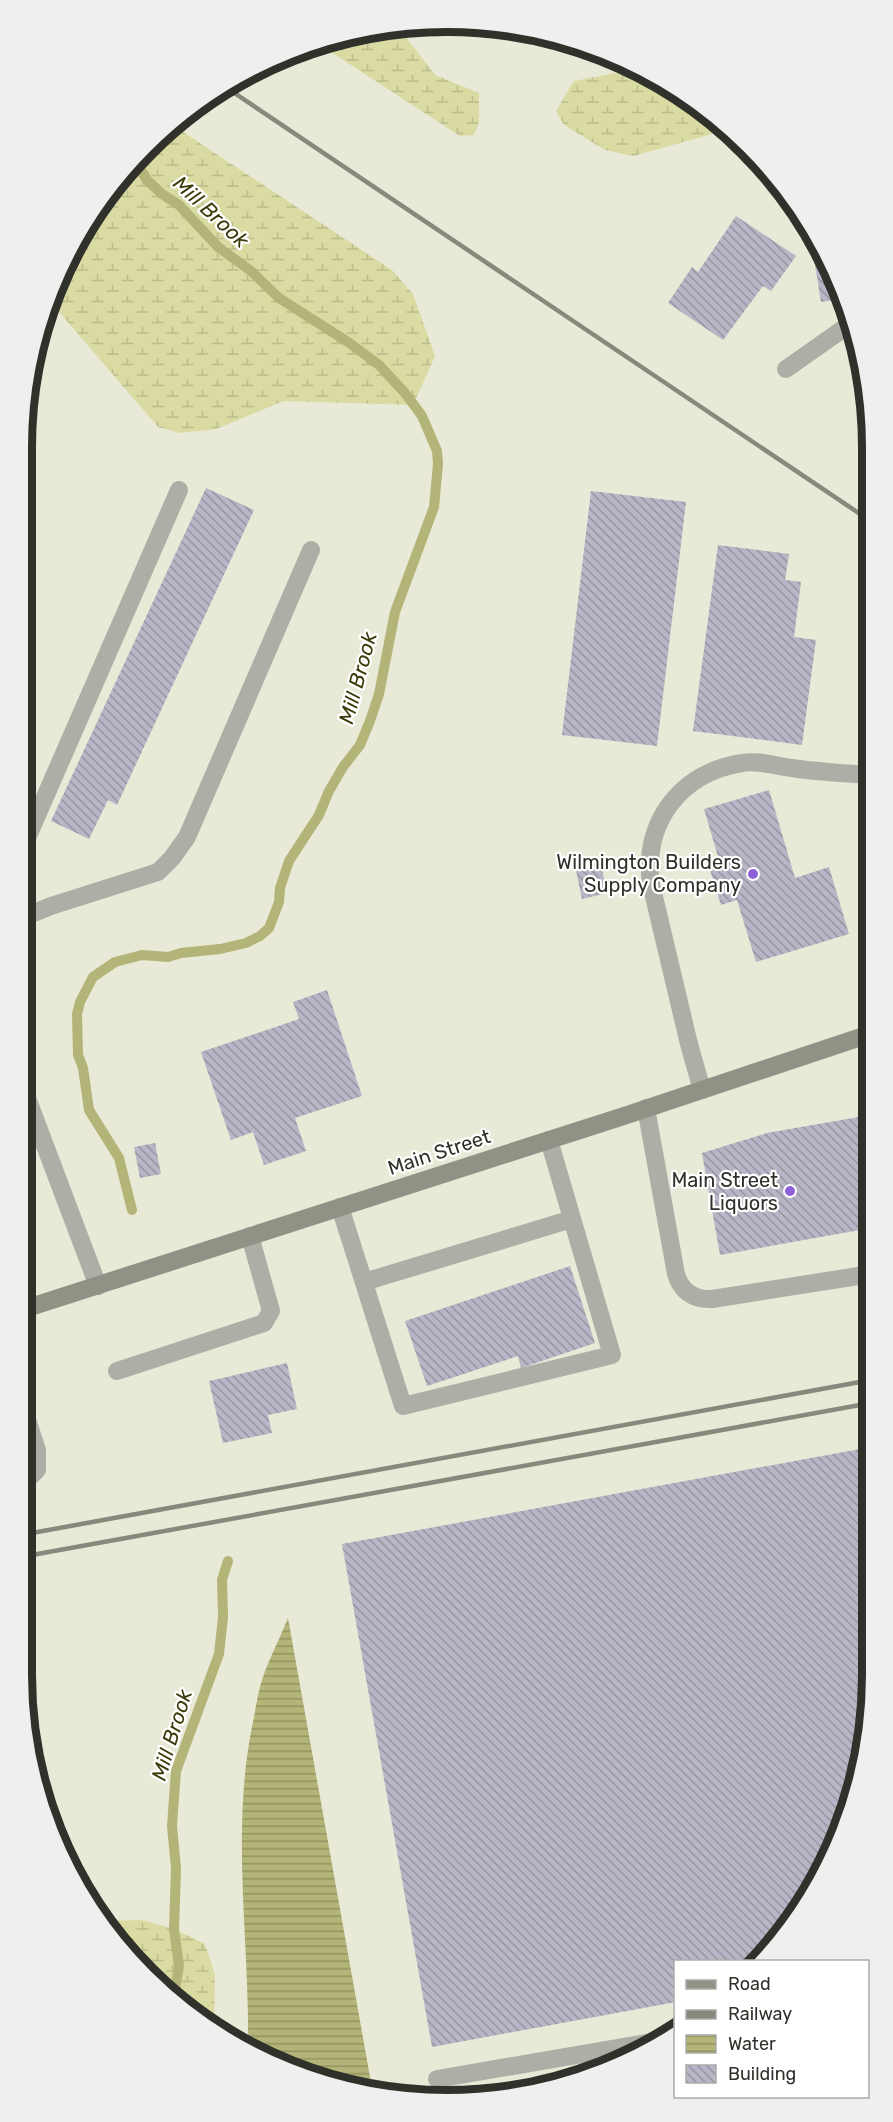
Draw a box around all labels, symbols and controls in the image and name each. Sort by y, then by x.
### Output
water label: Mill Brook [168,170,255,254]
water label: Mill Brook [333,628,382,727]
place label: Wilmington Builders Supply Company [556,850,741,897]
marker: Wilmington Builders Supply Company [746,867,760,881]
street label: Main Street [385,1124,494,1180]
place label: Main Street Liquors [671,1168,778,1215]
marker: Main Street Liquors [783,1184,797,1198]
water label: Mill Brook [146,1685,198,1784]
legend [674,1960,869,2098]
text: Road [728,1973,771,1995]
text: Railway [728,2003,792,2025]
text: Water [728,2033,776,2055]
text: Building [728,2063,796,2085]

